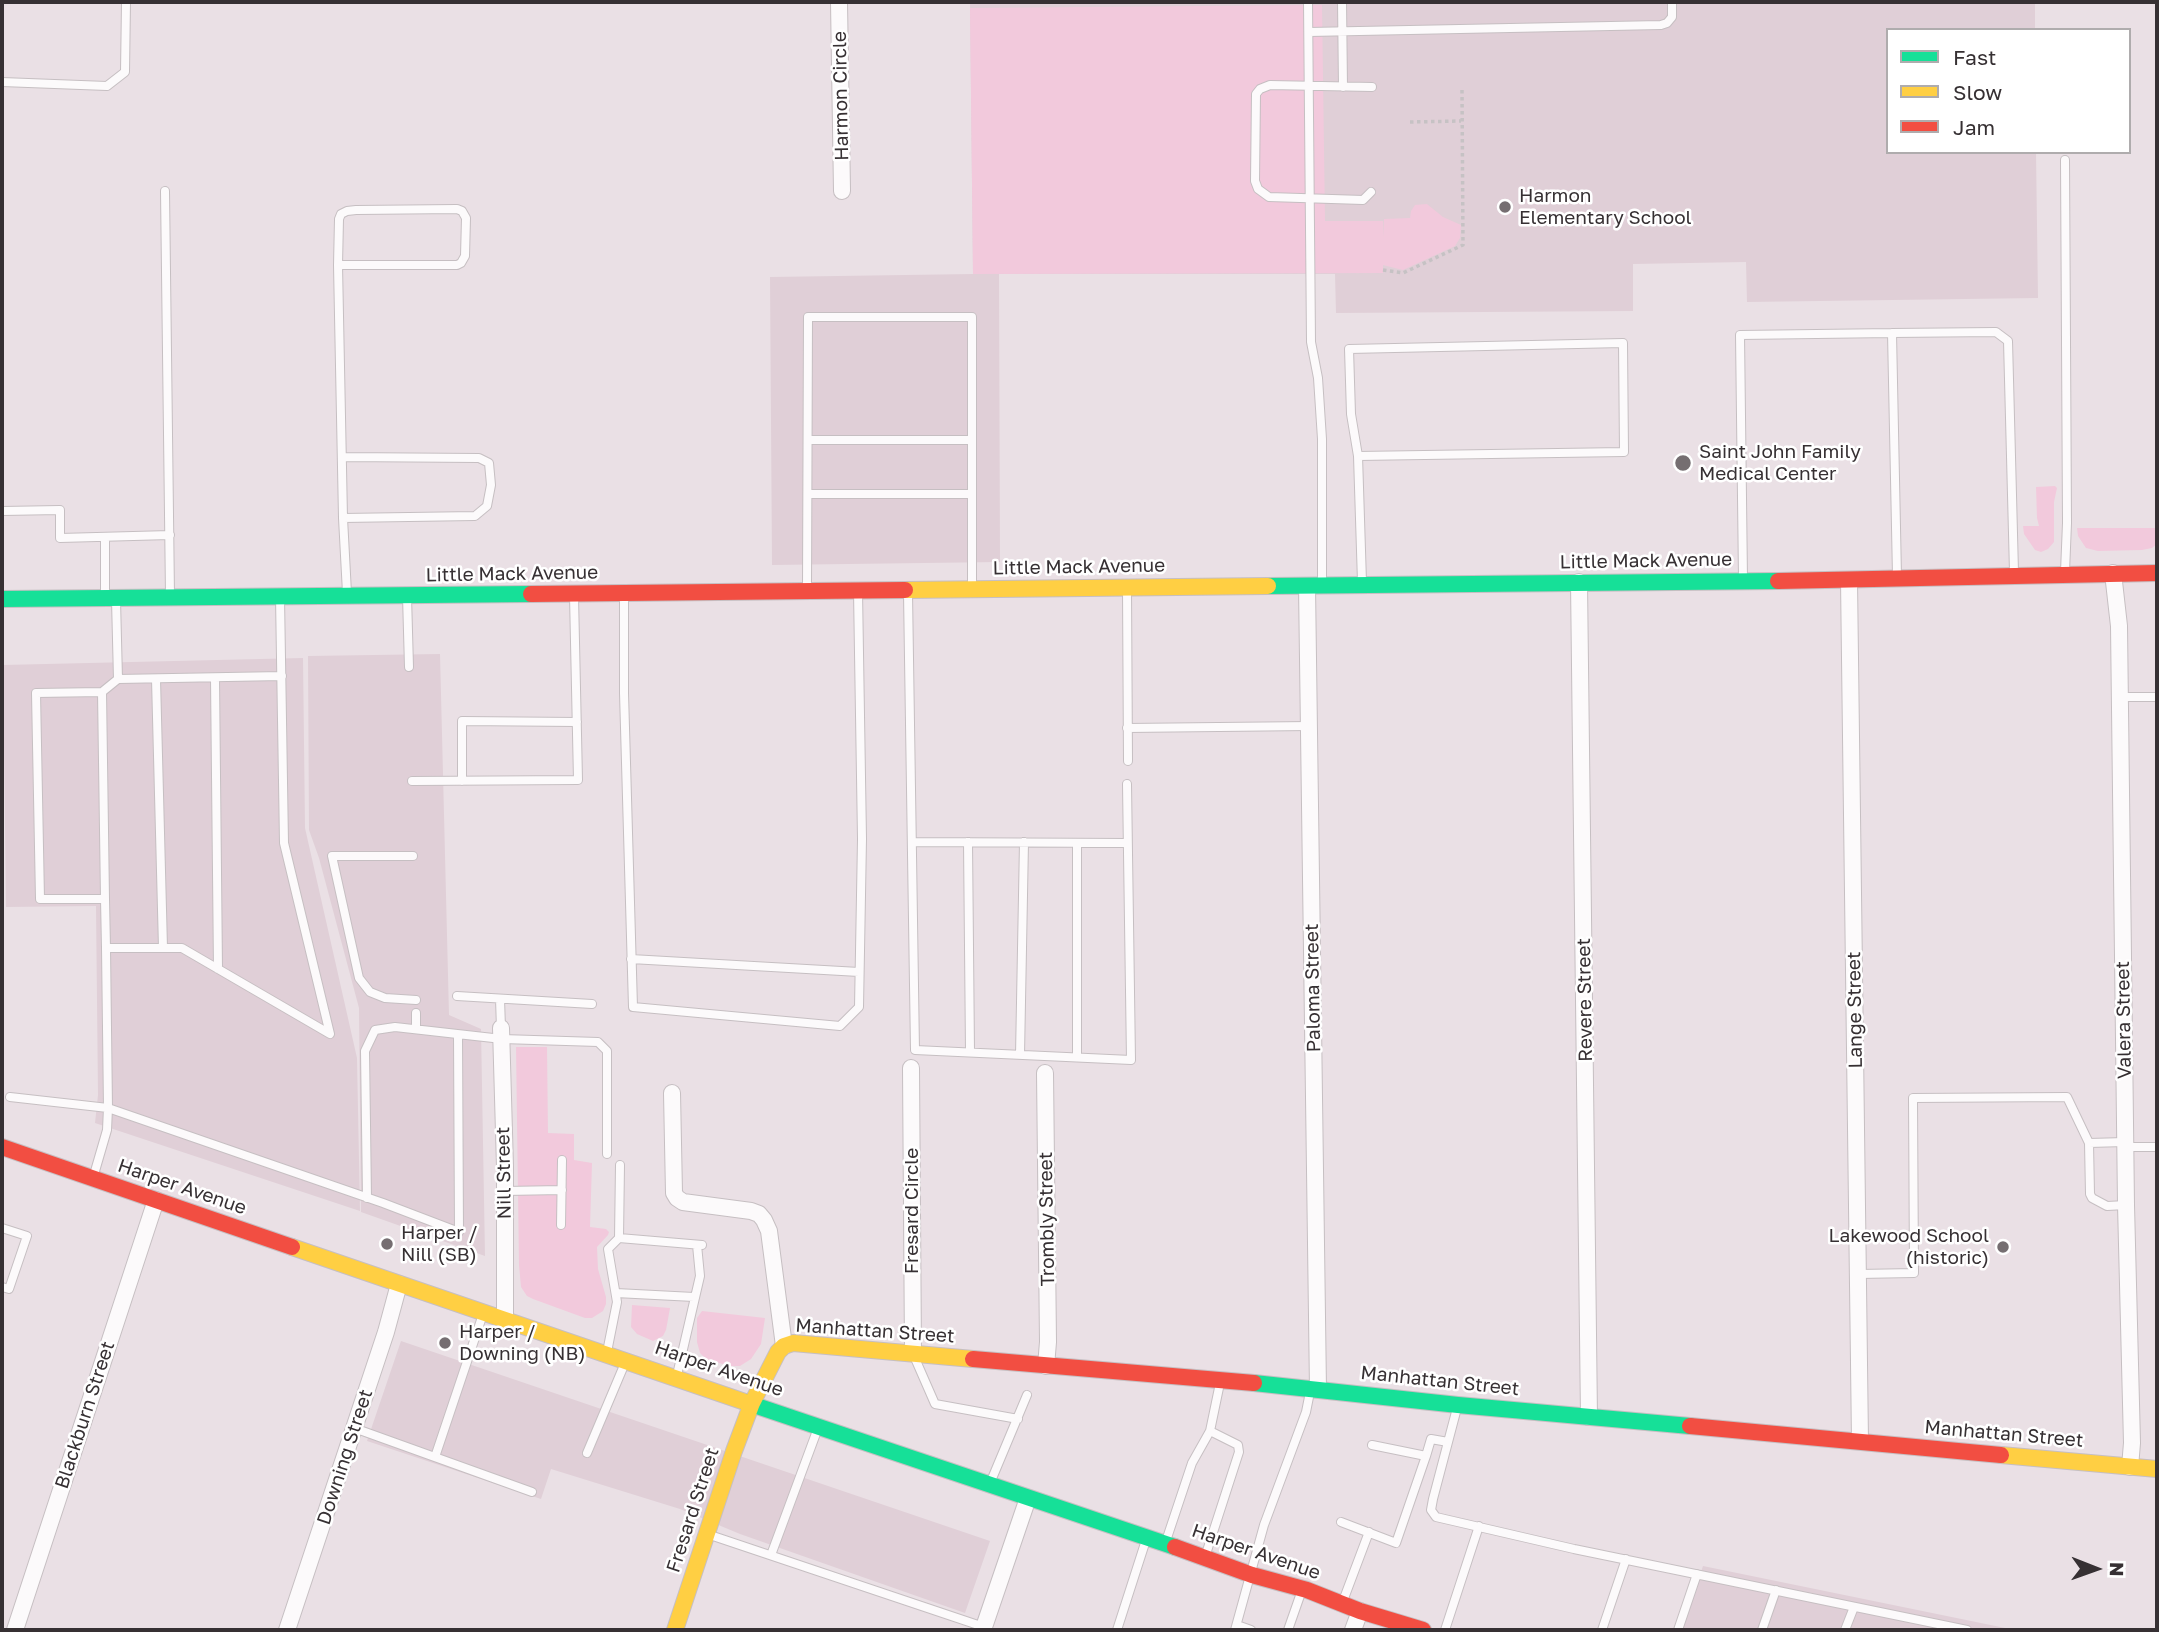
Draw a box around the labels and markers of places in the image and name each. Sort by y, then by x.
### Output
place label: Harmon Elementary School [1519,185,1692,229]
marker: Harmon Elementary School [1497,199,1513,215]
place label: Saint John Family Medical Center [1699,441,1861,485]
marker: Saint John Family Medical Center [1673,453,1693,473]
place label: Harper / Nill (SB) [401,1222,478,1266]
place label: Lakewood School (historic) [1829,1225,1989,1269]
marker: Harper / Nill (SB) [379,1236,395,1252]
marker: Lakewood School (historic) [1995,1239,2011,1255]
place label: Harper / Downing (NB) [459,1321,585,1365]
marker: Harper / Downing (NB) [437,1335,453,1351]

